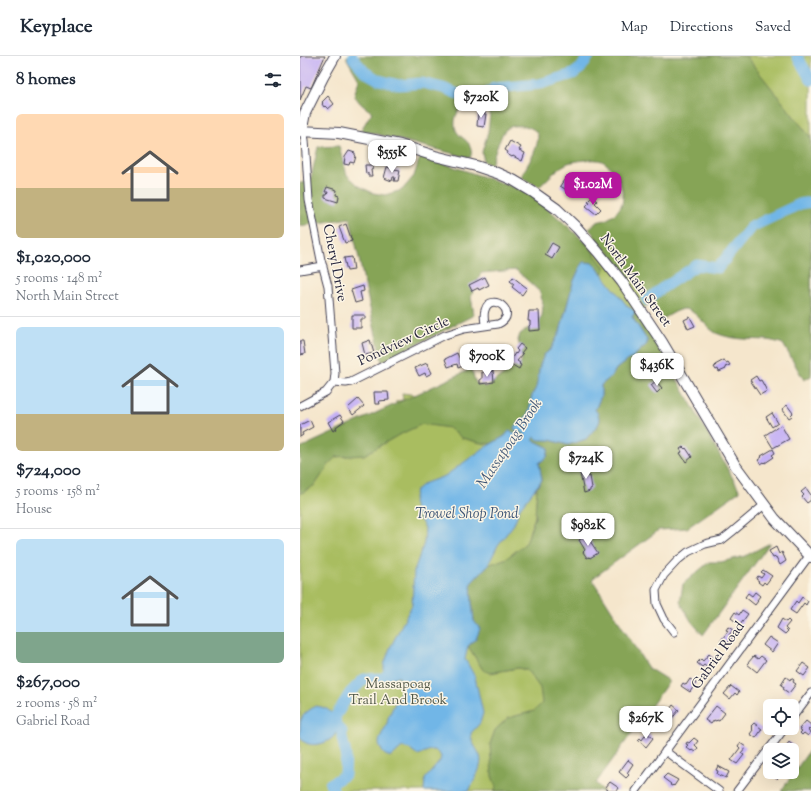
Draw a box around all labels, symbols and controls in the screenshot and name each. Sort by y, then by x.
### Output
text: Keyplace [20,14,93,41]
text: Map [621,18,648,38]
text: Directions [670,18,733,38]
text: Saved [755,18,791,38]
text: 8 homes [16,68,76,92]
icon: filters [262,69,284,91]
pin: $720K [453,85,509,119]
text: $720K [463,89,499,107]
icon: home [114,140,186,212]
pin: $555K [364,140,420,174]
text: $555K [377,144,407,162]
pin: $1.02M [560,172,626,206]
text: $1.02M [573,176,613,194]
street label: Cheryl Drive [317,223,351,303]
street label: North Main Street [594,230,676,332]
text: $1,020,000 [16,246,91,270]
text: 5 rooms · 148 m² [16,270,102,288]
text: North Main Street [16,288,119,306]
street label: Pondview Circle [355,312,453,372]
pin: $700K [459,344,515,378]
text: $700K [469,348,505,366]
icon: home [114,353,186,425]
pin: $436K [629,353,685,387]
text: $436K [640,357,674,375]
water label: Massapoag Brook [472,395,548,493]
pin: $724K [558,446,614,480]
text: $724K [568,450,604,468]
text: $724,000 [16,459,81,483]
text: 5 rooms · 158 m² [16,483,100,501]
text: House [16,501,52,519]
water label: Trowel Shop Pond [415,504,519,525]
pin: $982K [560,513,616,547]
text: $982K [570,517,606,535]
icon: home [114,565,186,637]
street label: Gabriel Road [688,618,750,694]
text: $267,000 [16,671,80,695]
park label: Massapoag Trail And Brook [349,675,448,711]
text: 2 rooms · 58 m² [16,695,97,713]
map controls [763,699,799,779]
button: locate [763,699,799,735]
pin: $267K [618,706,674,740]
text: $267K [628,710,664,728]
text: Gabriel Road [16,713,90,731]
button: layers [763,743,799,779]

